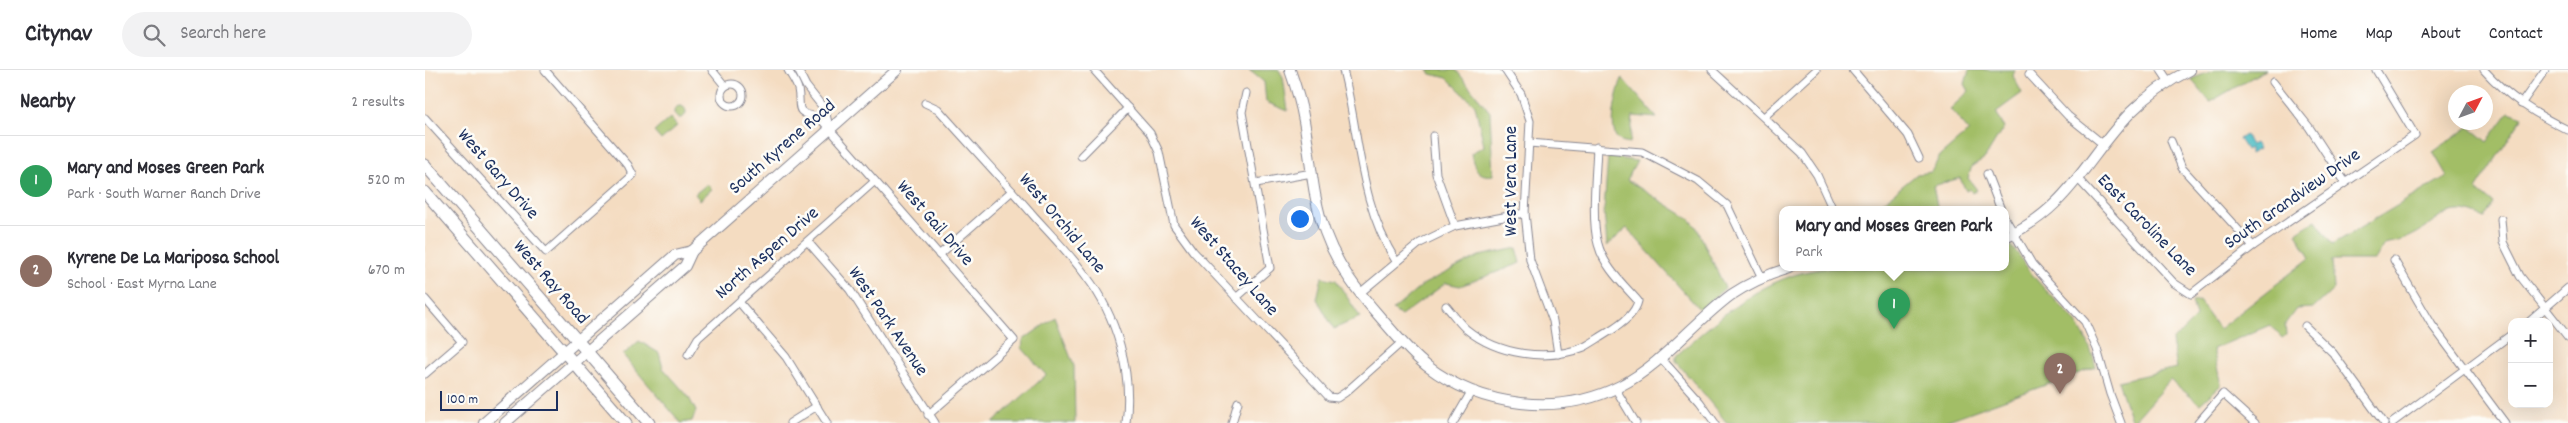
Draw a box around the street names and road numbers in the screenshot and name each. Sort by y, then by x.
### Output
street label: South Kyrene Road [724,94,842,202]
street label: West Gary Drive [450,124,544,226]
street label: West Vera Lane [1499,126,1526,236]
street label: South Grandview Drive [2219,143,2367,257]
street label: West Orchid Lane [1011,168,1111,280]
street label: East Caroline Lane [2090,168,2202,284]
street label: West Gail Drive [889,175,979,273]
street label: North Aspen Drive [710,201,826,307]
street label: West Stacey Lane [1182,211,1284,323]
street label: West Ray Road [506,235,594,331]
street label: West Park Avenue [840,262,934,382]

